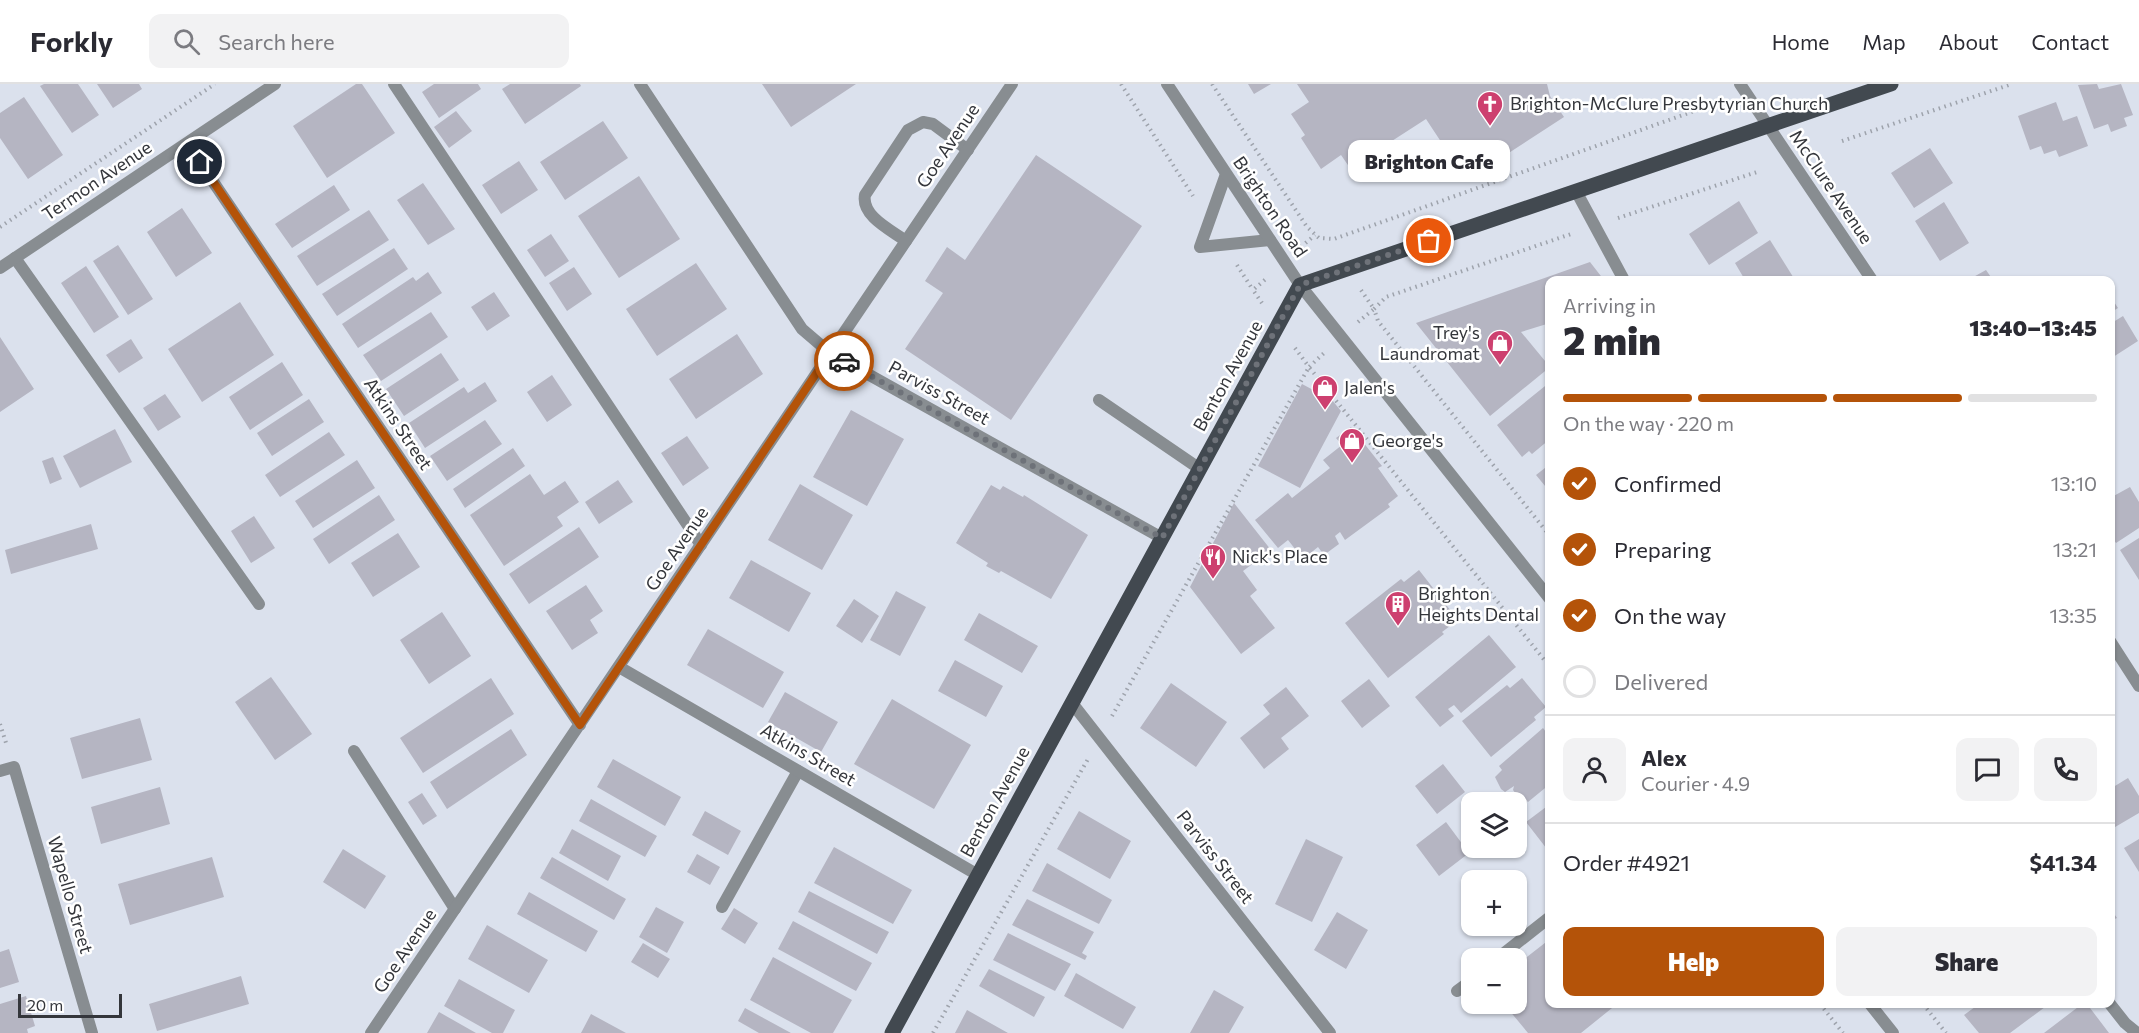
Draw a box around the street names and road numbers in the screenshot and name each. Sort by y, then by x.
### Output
street label: Goe Avenue [911,99,983,192]
street label: McClure Avenue [1786,125,1878,248]
street label: Termon Avenue [38,136,155,225]
street label: Brighton Road [1229,152,1313,261]
street label: Benton Avenue [1188,316,1267,435]
street label: Parviss Street [885,355,994,429]
street label: Atkins Street [360,373,438,474]
street label: Goe Avenue [640,502,712,595]
street label: Atkins Street [757,718,860,790]
street label: Benton Avenue [955,742,1034,861]
street label: Parviss Street [1173,805,1259,907]
street label: Wapello Street [44,833,98,956]
street label: Goe Avenue [368,904,440,997]

